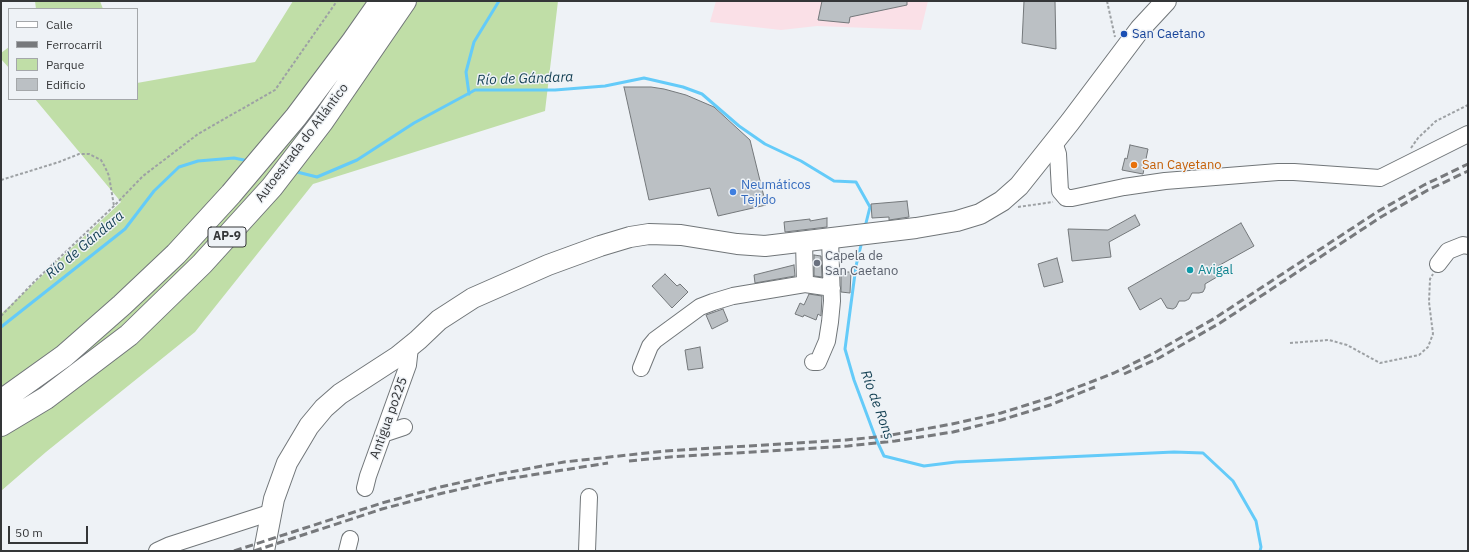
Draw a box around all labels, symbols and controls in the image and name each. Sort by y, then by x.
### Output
legend [8,8,138,100]
text: Calle [46,17,73,32]
place label: San Caetano [1132,26,1205,42]
marker: San Caetano [1119,29,1129,39]
text: Ferrocarril [46,37,102,52]
text: Parque [46,57,84,72]
water label: Río de Gándara [476,69,574,89]
text: Edificio [46,77,85,92]
street label: Autoestrada do Atlántico [252,80,352,206]
place label: San Cayetano [1142,157,1222,173]
marker: San Cayetano [1129,160,1139,170]
place label: Neumáticos Tejido [741,177,811,208]
marker: Neumáticos Tejido [728,187,738,197]
water label: Río de Gándara [43,207,127,283]
road number: AP-9 [208,227,246,247]
place label: Capela de San Caetano [825,248,898,279]
marker: Capela de San Caetano [812,258,822,268]
place label: Avigal [1198,262,1233,278]
marker: Avigal [1185,265,1195,275]
water label: Río de Rons [857,368,897,442]
street label: Antigua po225 [367,375,411,461]
scale bar [10,518,90,544]
text: 50 m [15,525,43,540]

